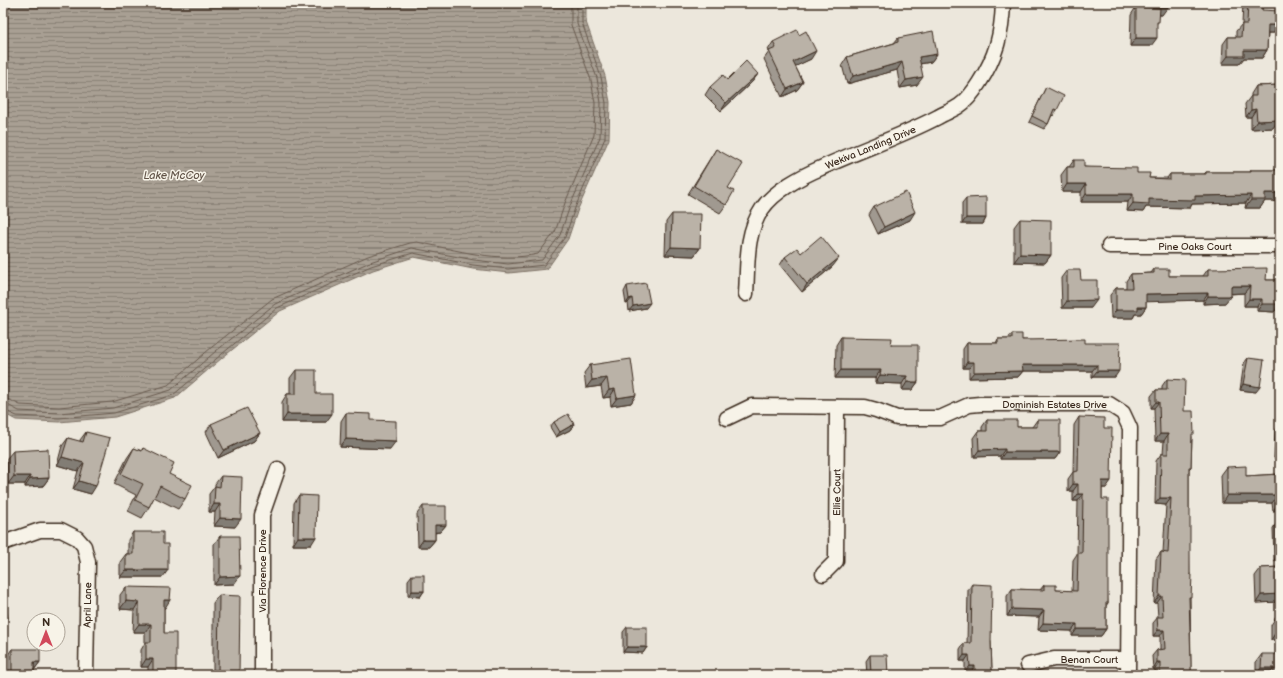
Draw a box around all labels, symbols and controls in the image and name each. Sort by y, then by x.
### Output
street label: Wekiva Landing Drive [824,124,918,172]
water label: Lake McCoy [144,169,206,182]
street label: Pine Oaks Court [1158,241,1232,253]
street label: Dominish Estates Drive [1002,399,1107,411]
street label: Ellie Court [831,469,844,516]
street label: Via Florence Drive [257,529,269,613]
street label: April Lane [82,582,94,628]
north arrow [26,612,66,652]
text: N [42,616,50,629]
street label: Benan Court [1061,654,1118,666]

